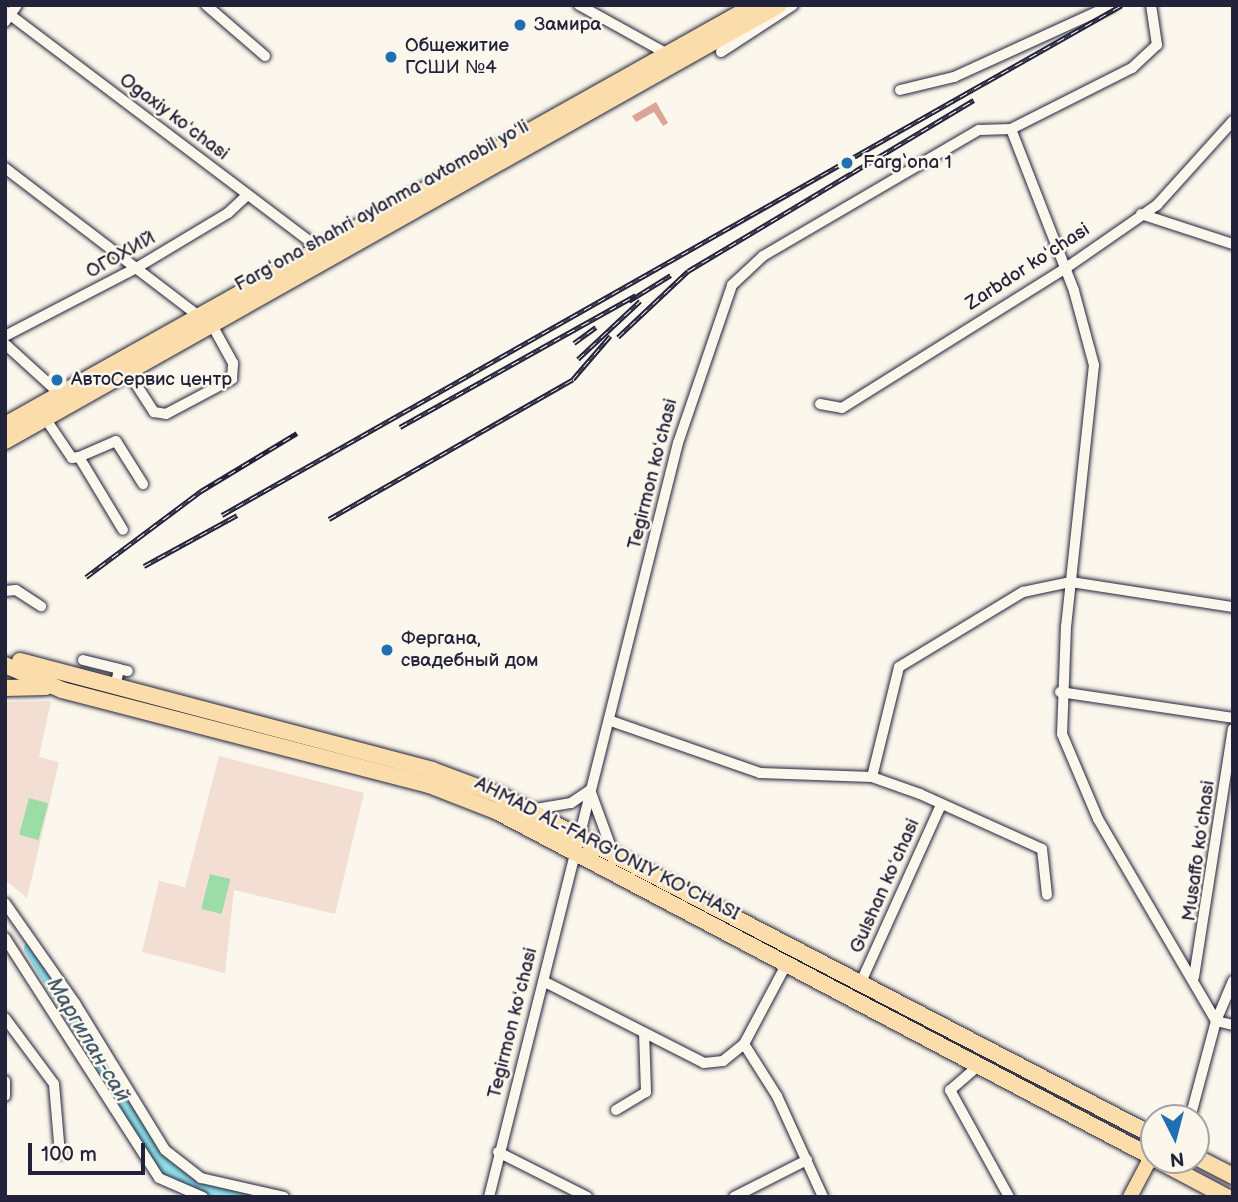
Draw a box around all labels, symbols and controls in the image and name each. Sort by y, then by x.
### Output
place label: Замира [534,14,601,36]
marker: Замира [512,17,528,33]
place label: Общежитие ГСШИ №4 [405,35,509,79]
marker: Общежитие ГСШИ №4 [383,49,399,65]
street label: Ogaxiy koʻchasi [114,68,234,166]
street label: Fargʻona shahri aylanma avtomobil yoʻli [231,115,533,297]
place label: Farg‘ona 1 [863,152,952,174]
marker: Farg‘ona 1 [837,153,857,173]
street label: Zarbdor koʻchasi [962,219,1094,315]
street label: ОГОХИЙ [82,227,160,283]
place label: АвтоСервис центр [71,369,232,391]
marker: АвтоСервис центр [49,372,65,388]
street label: Tegirmon koʻchasi [623,396,683,552]
place label: Фергана, свадебный дом [401,628,538,672]
marker: Фергана, свадебный дом [379,642,395,658]
street label: AHMAD AL-FARG'ONIY KO'CHASI [471,772,743,926]
street label: Musaffo koʻchasi [1178,779,1220,923]
street label: Gulshan koʻchasi [845,815,925,957]
street label: Tegirmon koʻchasi [483,945,543,1101]
water label: Маргилан-сай [41,973,135,1107]
north arrow [1140,1104,1210,1174]
scale bar [32,1128,149,1172]
text: 100 m [41,1142,97,1167]
text: N [1169,1146,1185,1171]

